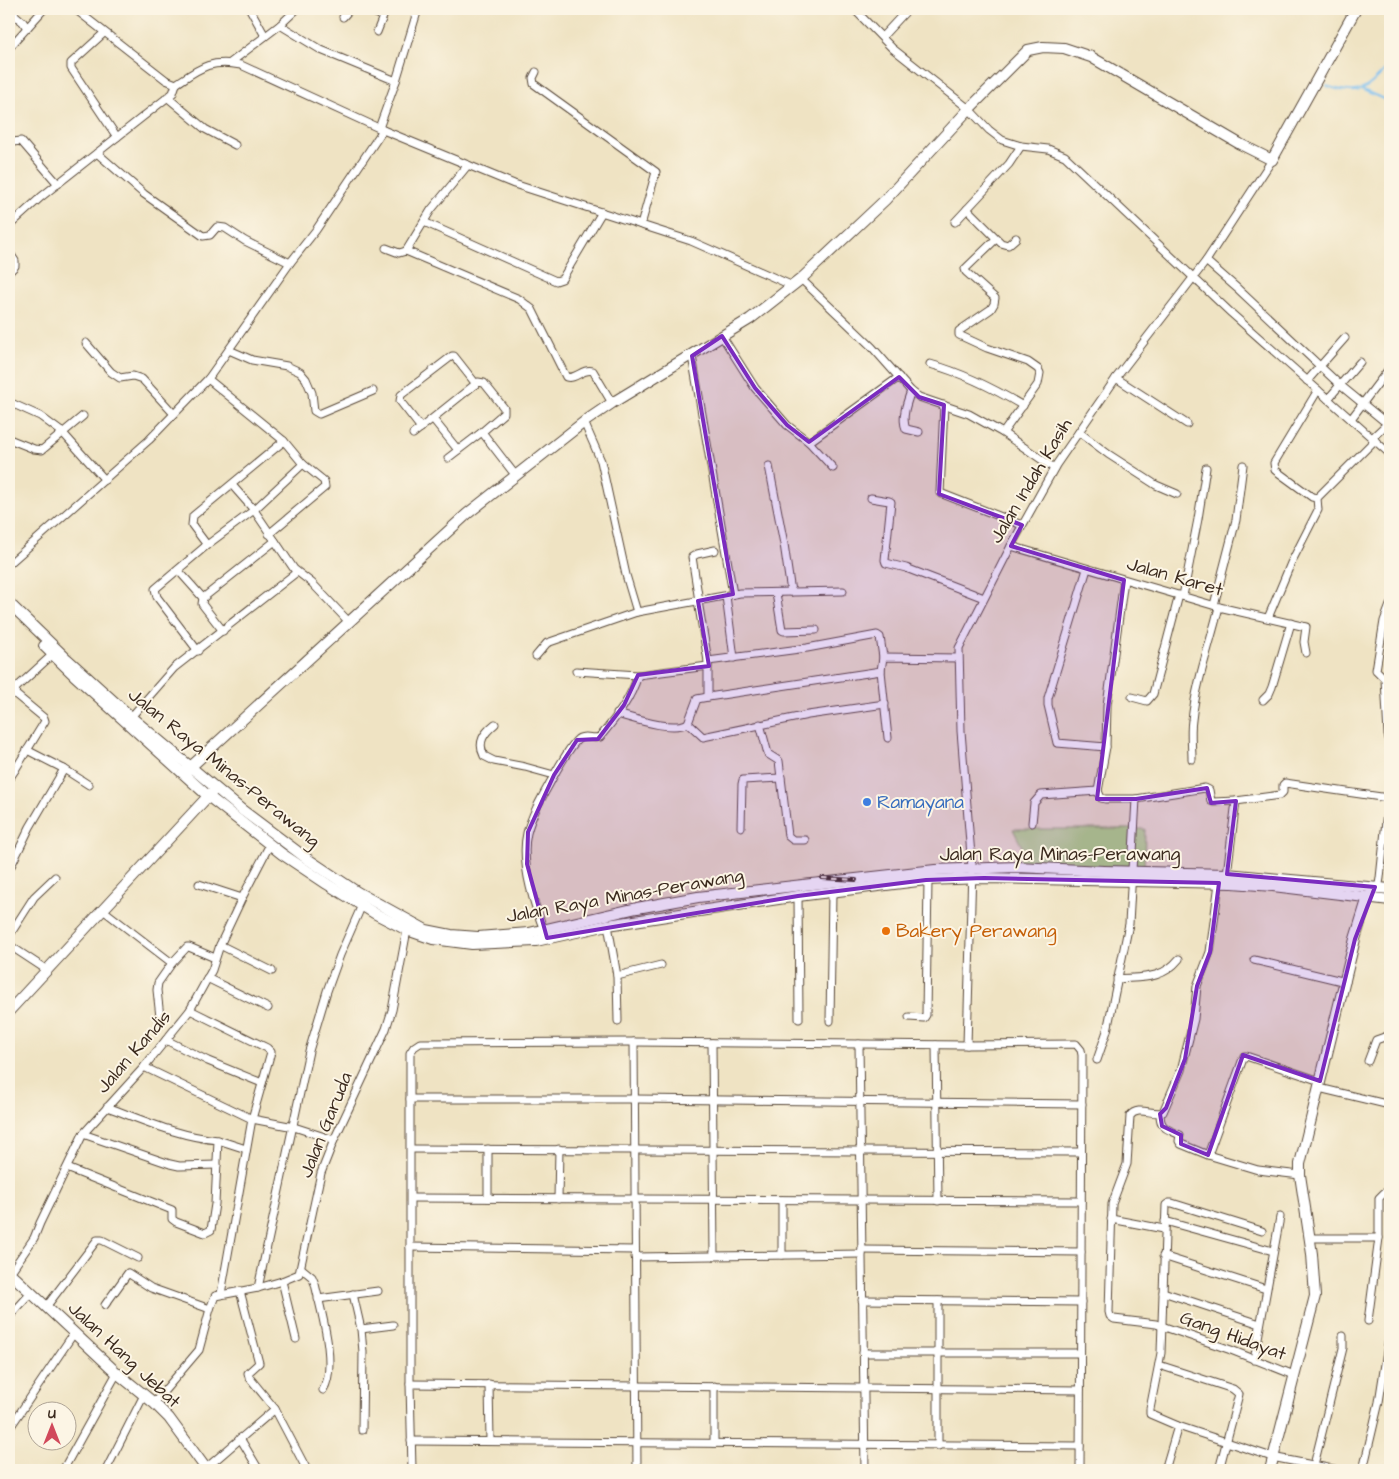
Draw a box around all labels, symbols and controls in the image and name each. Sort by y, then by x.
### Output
street label: Jalan Indah Kasih [983,413,1079,549]
street label: Jalan Karet [1124,550,1227,604]
street label: Jalan Raya Minas-Perawang [121,682,326,855]
place label: Ramayana [877,789,964,817]
marker: Ramayana [861,796,873,808]
street label: Jalan Raya Minas-Perawang [940,841,1180,869]
street label: Jalan Raya Minas-Perawang [504,862,746,931]
place label: Bakery Perawang [896,918,1057,946]
marker: Bakery Perawang [880,925,892,937]
street label: Jalan Kandis [90,1005,178,1099]
street label: Jalan Garuda [293,1068,360,1182]
street label: Jalan Hang Jebat [61,1295,187,1416]
street label: Gang Hidayat [1176,1304,1290,1369]
north arrow [28,1402,78,1452]
text: U [48,1404,56,1424]

